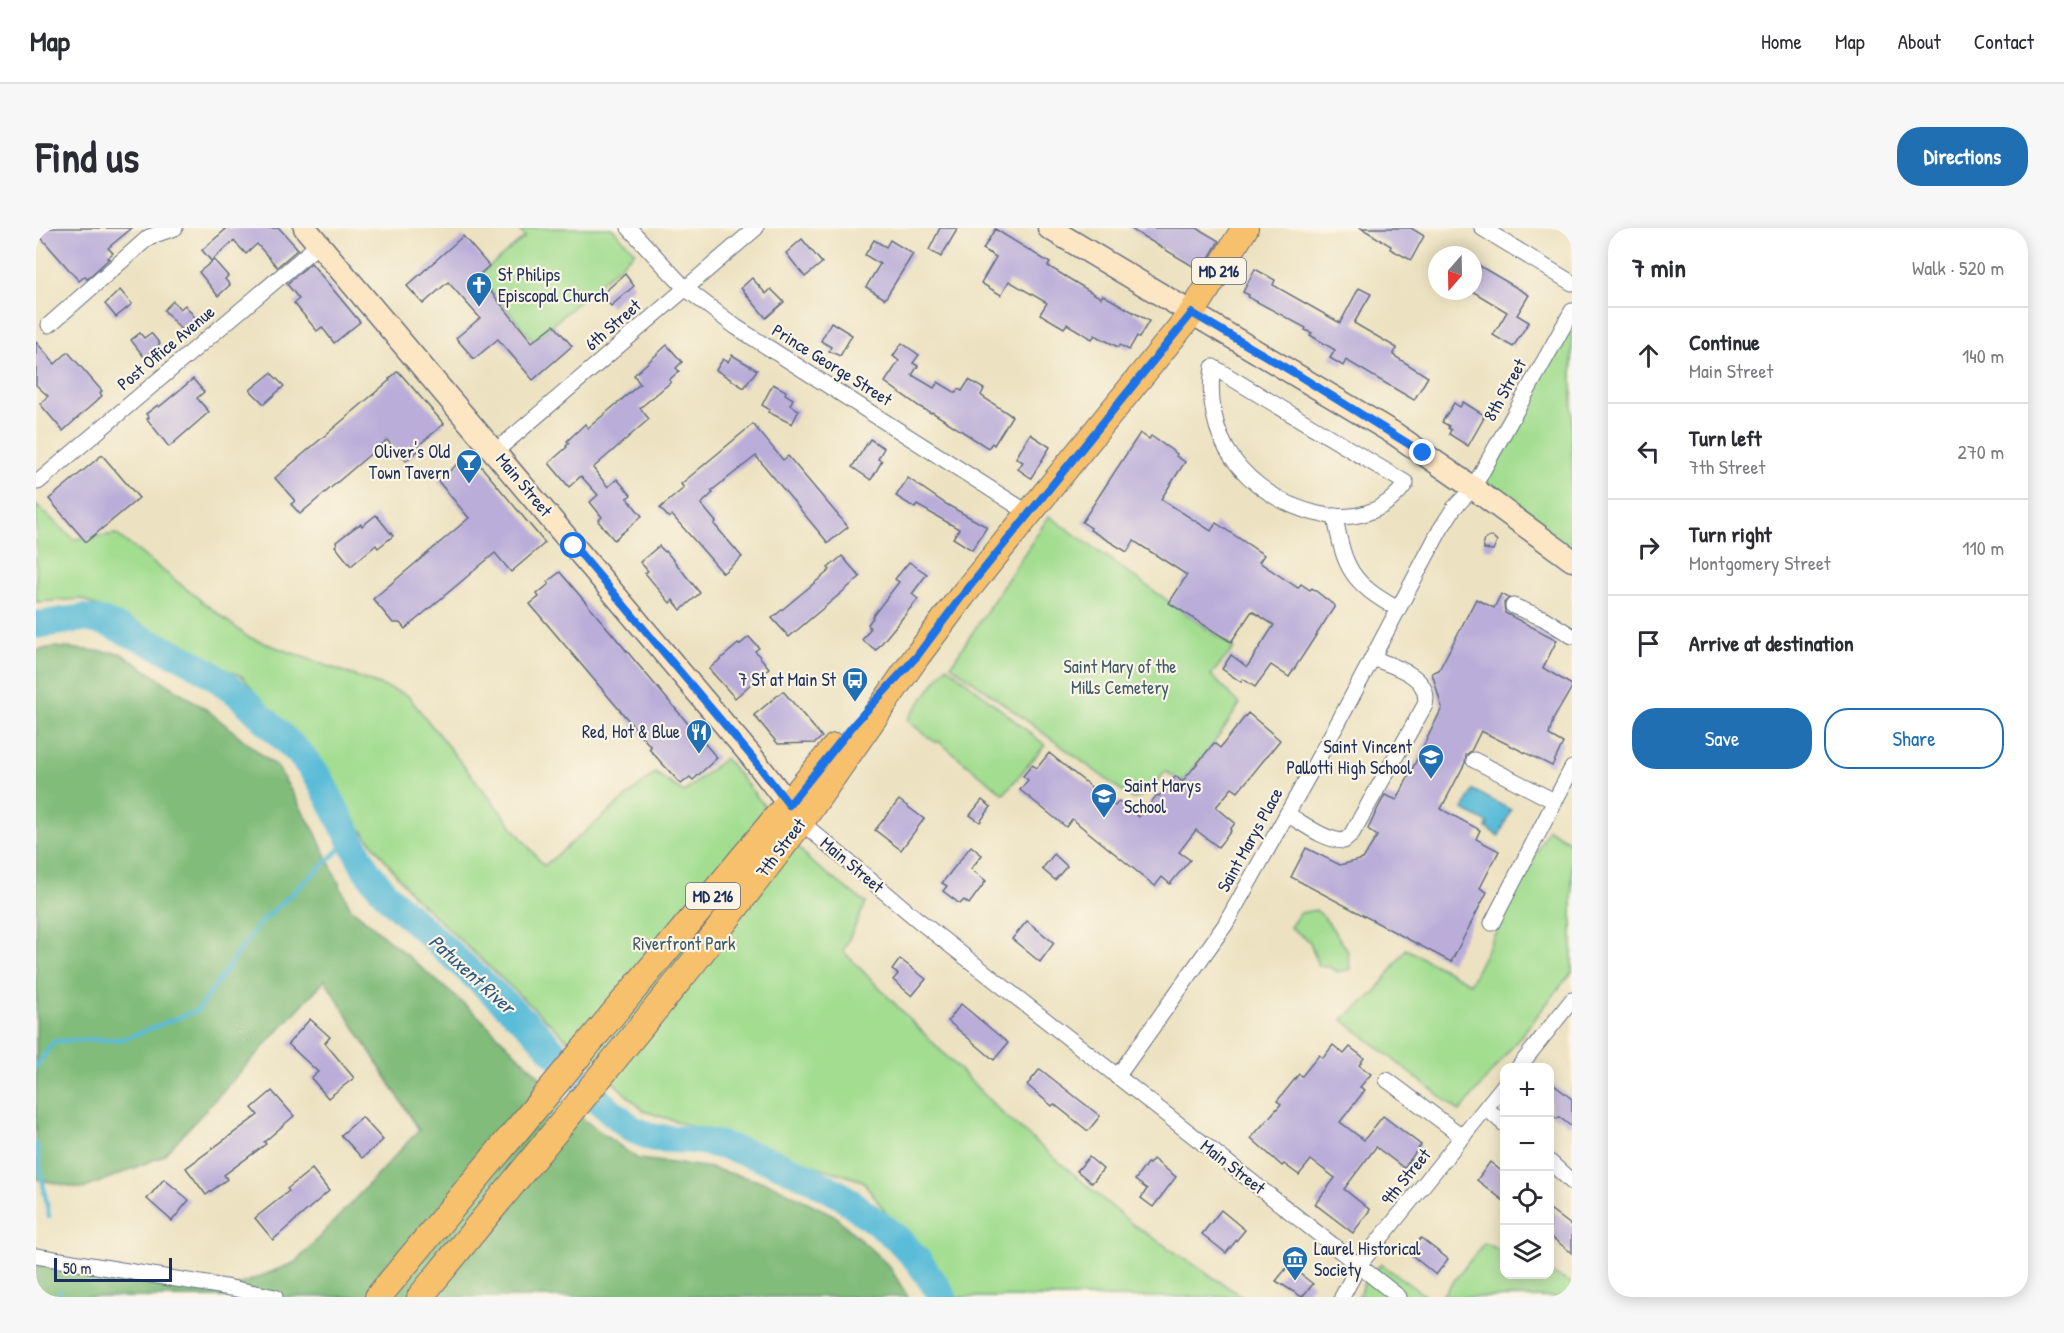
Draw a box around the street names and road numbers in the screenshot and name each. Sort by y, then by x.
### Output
road number: MD 216 [1192,258,1246,284]
street label: 6th Street [579,293,647,356]
street label: Post Office Avenue [111,299,220,396]
street label: Prince George Street [767,318,898,412]
street label: 8th Street [1477,353,1532,425]
street label: Main Street [490,448,559,522]
street label: Saint Marys Place [1211,783,1289,896]
street label: 7th Street [750,812,812,883]
street label: Main Street [815,831,890,899]
road number: MD 216 [686,883,740,909]
street label: Main Street [1196,1133,1272,1200]
street label: 9th Street [1375,1142,1437,1210]

